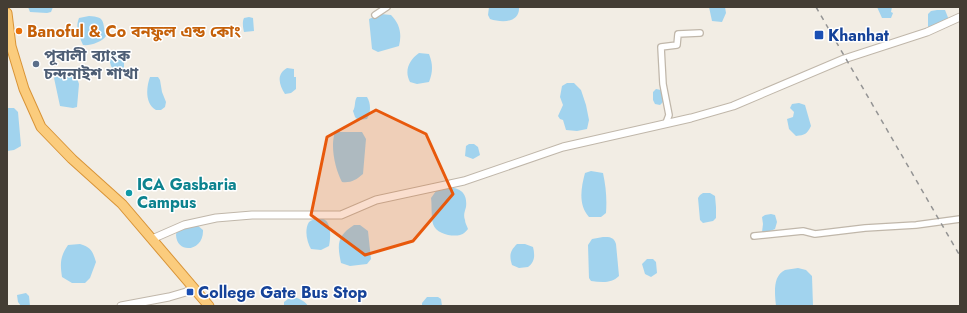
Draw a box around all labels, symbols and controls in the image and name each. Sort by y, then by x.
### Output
place label: Banoful & Co বনফুল এন্ড কোং [27,20,241,43]
place label: Khanhat [828,24,890,47]
marker: Banoful & Co বনফুল এন্ড কোং [14,26,24,36]
marker: Khanhat [813,29,825,41]
place label: পূবালী ব্যাংক চন্দনাইশ শাখা [43,44,139,85]
marker: পূবালী ব্যাংক চন্দনাইশ শাখা [31,59,41,69]
place label: ICA Gasbaria Campus [137,173,237,214]
marker: ICA Gasbaria Campus [124,188,134,198]
place label: College Gate Bus Stop [198,281,367,304]
marker: College Gate Bus Stop [185,287,195,297]

